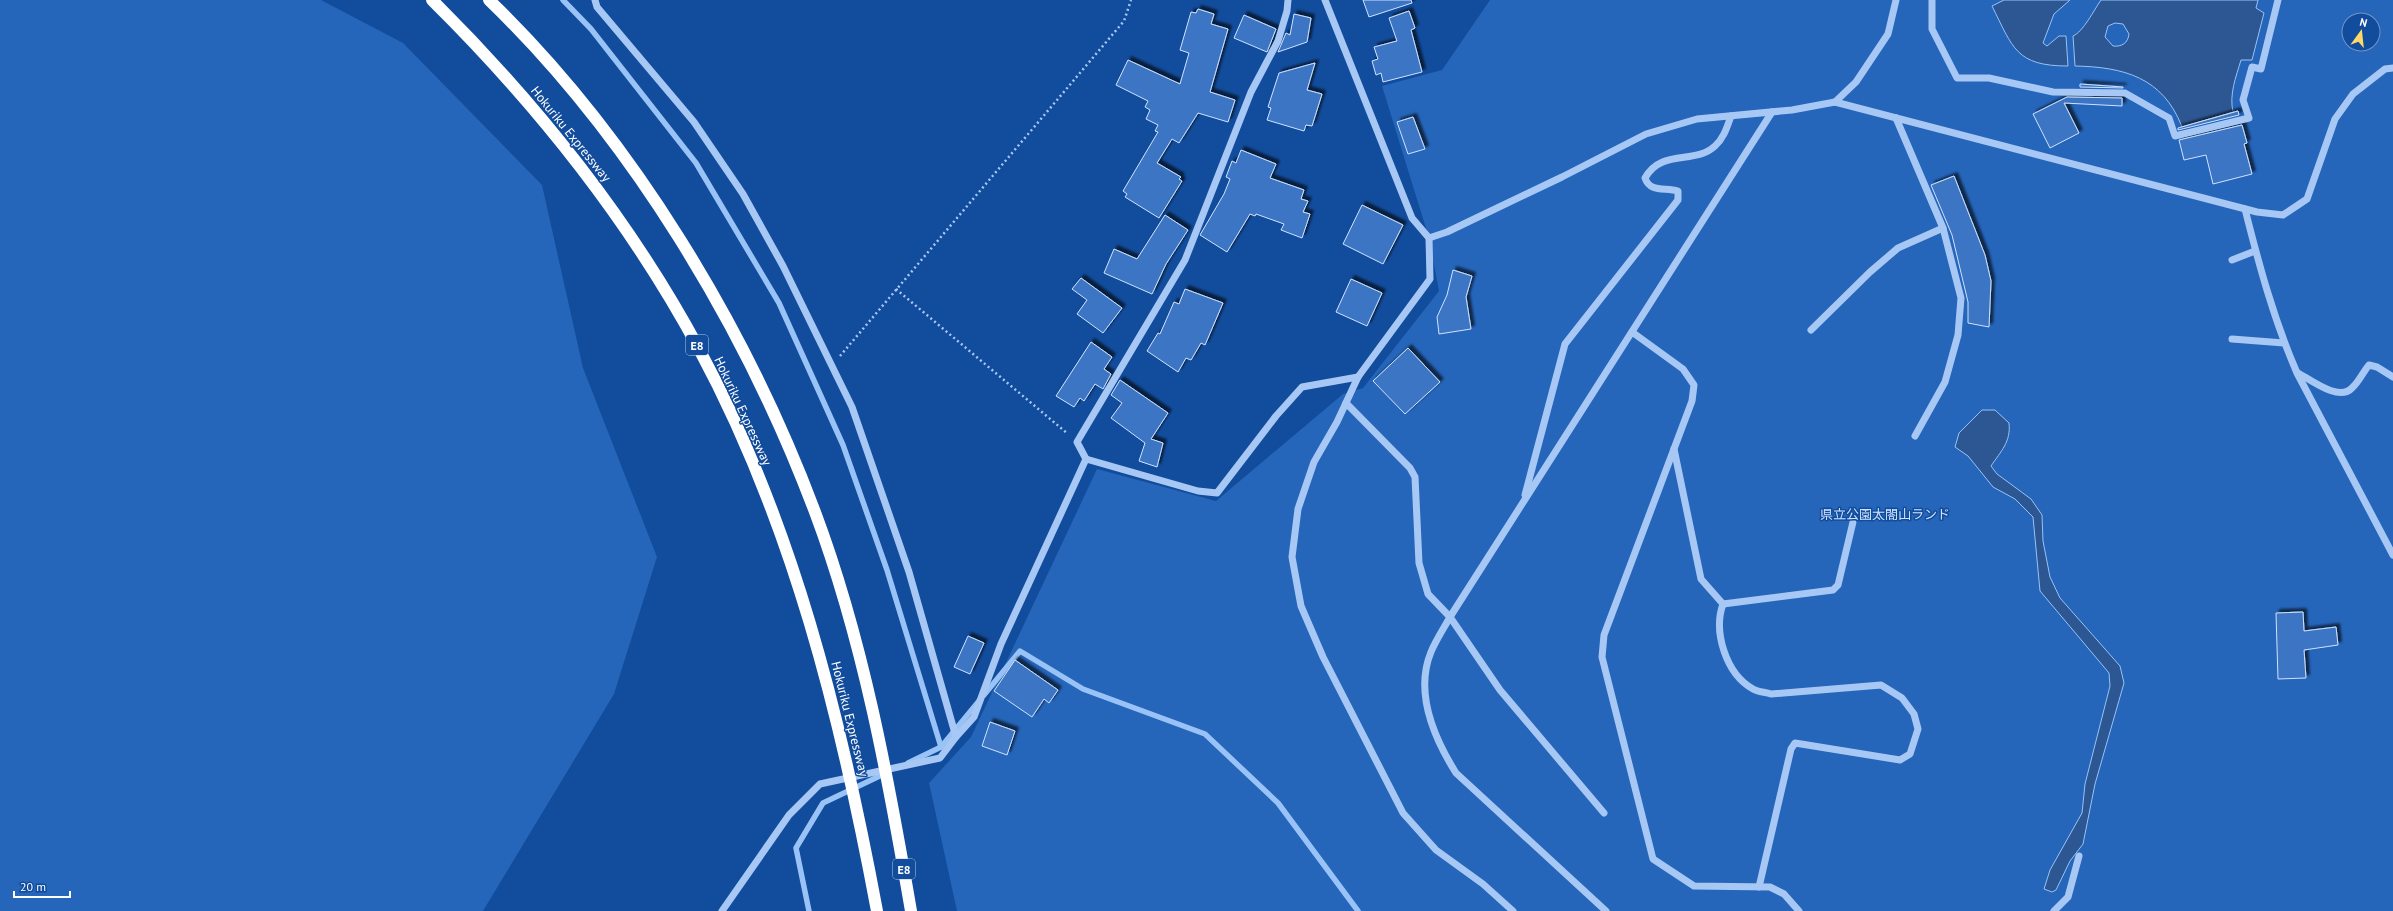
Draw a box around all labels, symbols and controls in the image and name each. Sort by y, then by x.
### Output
north arrow [2341,12,2381,52]
text: N [2358,15,2369,30]
street label: Hokuriku Expressway [527,83,615,185]
road number: E8 [686,335,708,355]
street label: Hokuriku Expressway [710,354,776,468]
park label: 県立公園太閤山ランド [1820,506,1950,523]
street label: Hokuriku Expressway [827,660,873,778]
road number: E8 [893,859,915,879]
scale bar [14,873,70,899]
text: 20 m [20,879,46,894]

